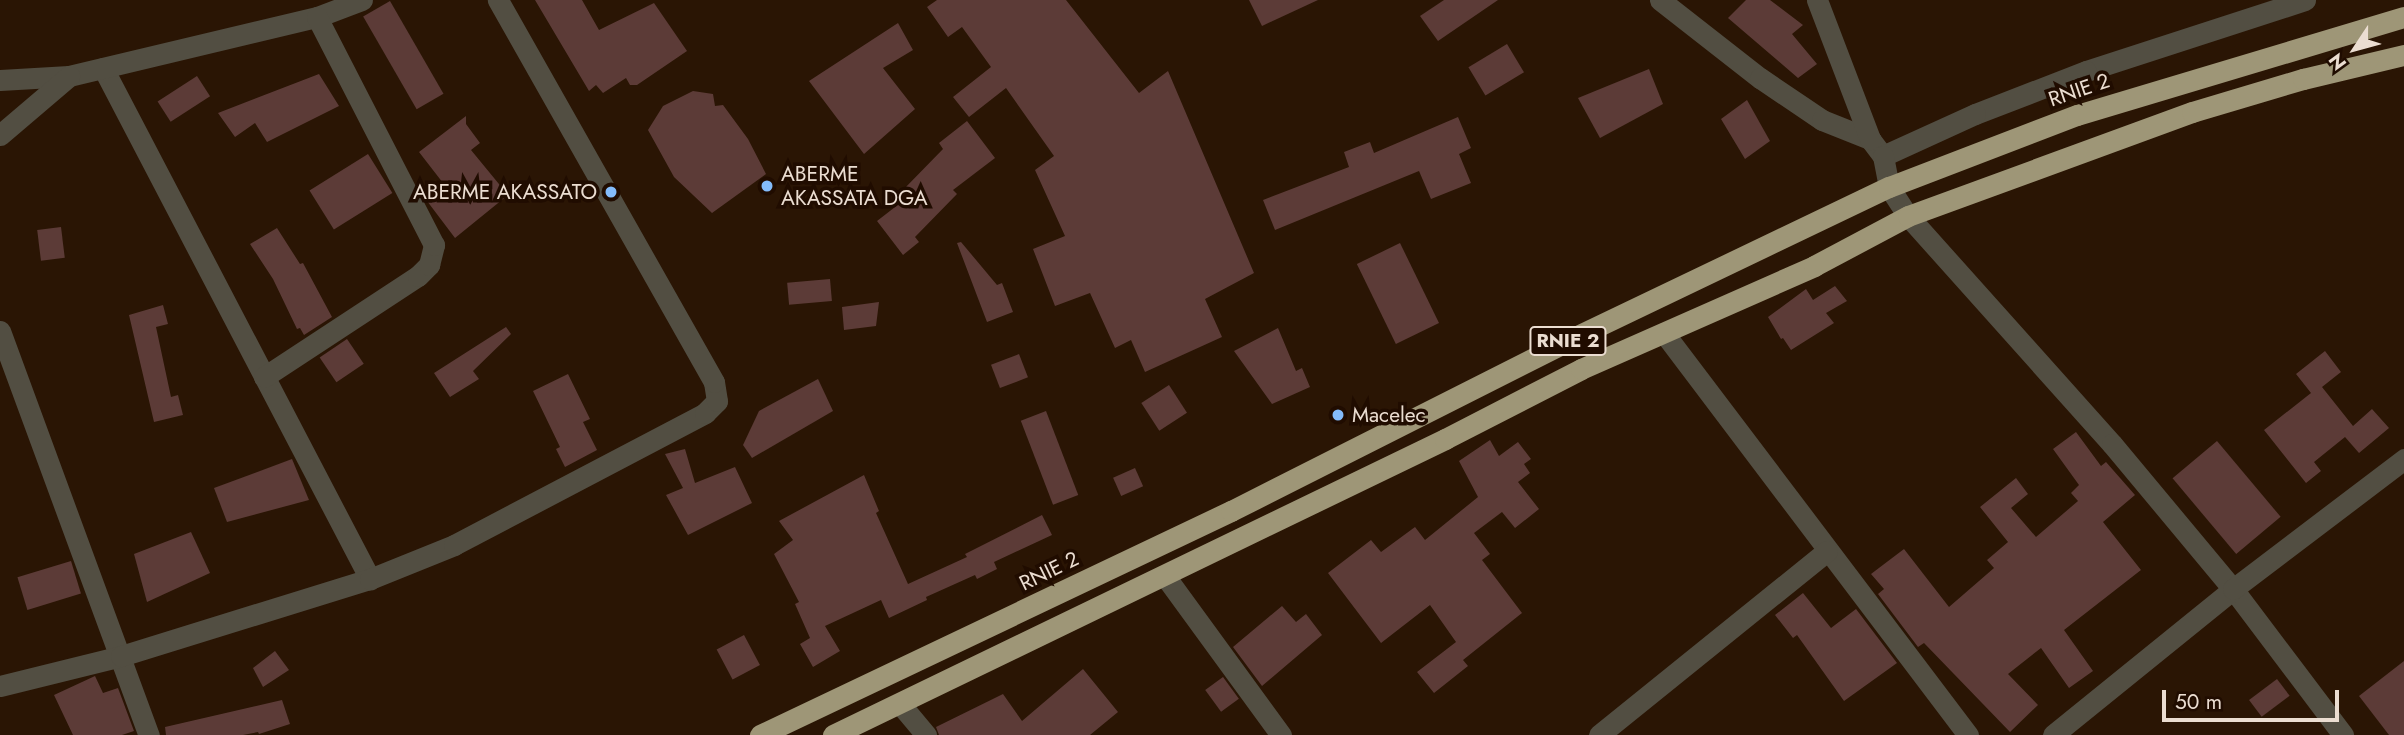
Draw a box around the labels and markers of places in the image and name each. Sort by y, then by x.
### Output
place label: ABERME AKASSATA DGA [781,161,928,211]
marker: ABERME AKASSATA DGA [759,178,775,194]
place label: ABERME AKASSATO [413,179,597,205]
marker: ABERME AKASSATO [603,184,619,200]
place label: Macelec [1352,402,1426,428]
marker: Macelec [1330,407,1346,423]

